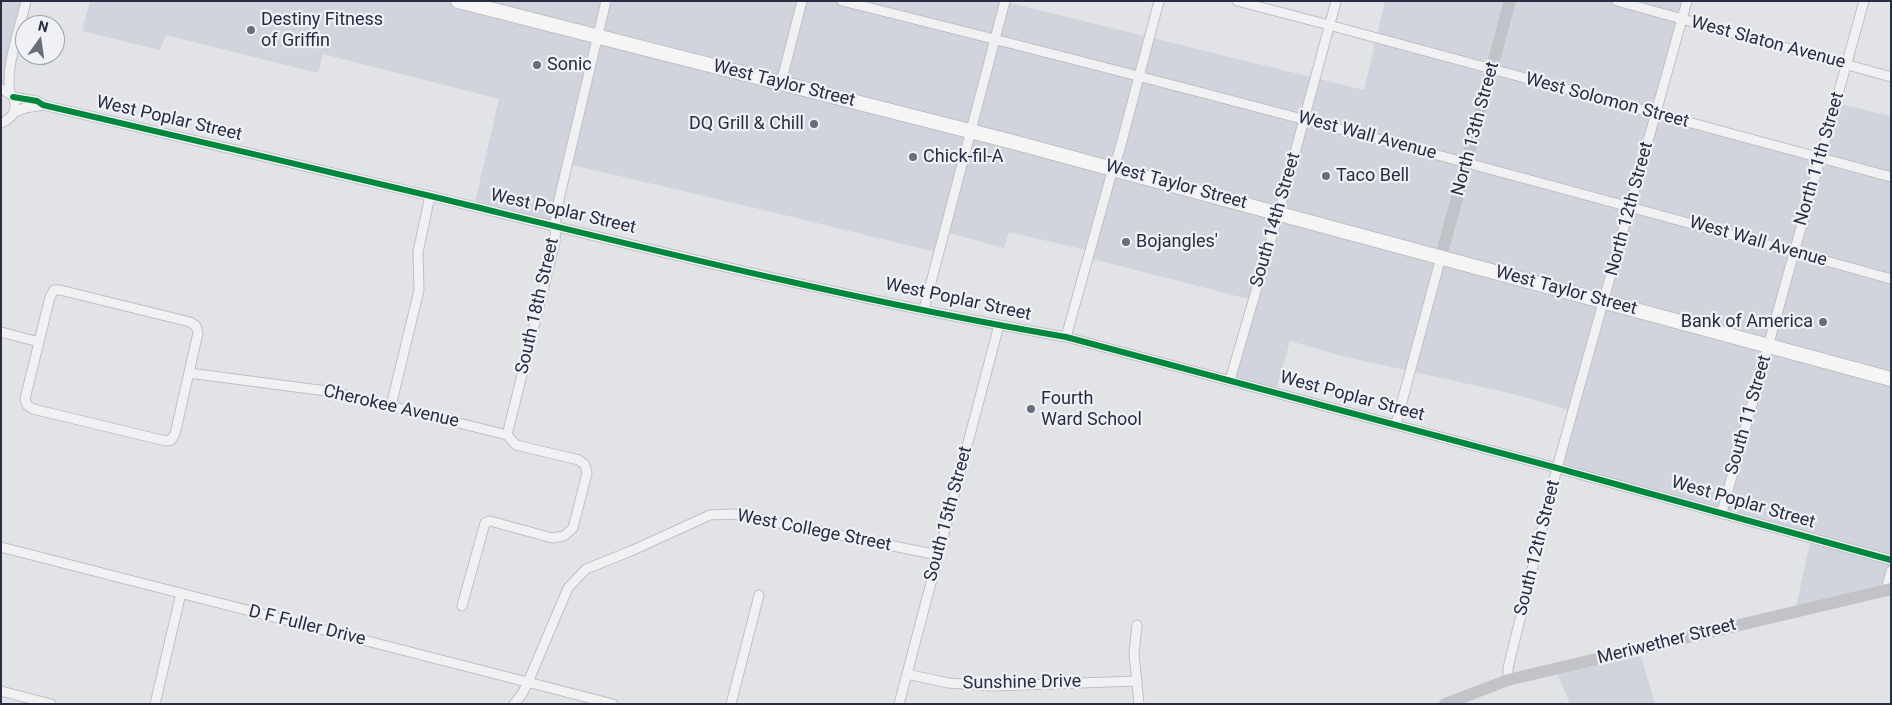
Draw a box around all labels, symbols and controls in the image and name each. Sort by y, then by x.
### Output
place label: Destiny Fitness of Griffin [261,9,383,52]
street label: West Slaton Avenue [1688,12,1848,74]
north arrow [15,15,65,65]
text: N [37,17,50,35]
marker: Destiny Fitness of Griffin [245,24,257,36]
place label: Sonic [547,54,592,76]
street label: West Taylor Street [711,56,857,112]
marker: Sonic [531,59,543,71]
street label: North 13th Street [1448,60,1504,198]
street label: West Solomon Street [1523,69,1691,133]
street label: North 11th Street [1791,90,1849,228]
street label: West Poplar Street [94,92,244,146]
street label: West Wall Avenue [1295,107,1439,165]
place label: DQ Grill & Chill [689,113,804,135]
marker: DQ Grill & Chill [808,118,820,130]
street label: North 12th Street [1602,140,1658,278]
place label: Chick-fil-A [923,146,1004,168]
street label: South 14th Street [1246,150,1306,290]
marker: Chick-fil-A [907,151,919,163]
street label: West Taylor Street [1103,156,1249,214]
place label: Taco Bell [1336,165,1409,187]
marker: Taco Bell [1320,170,1332,182]
street label: West Poplar Street [488,185,638,239]
street label: West Wall Avenue [1687,212,1829,272]
place label: Bojangles' [1136,231,1218,253]
street label: South 18th Street [512,236,564,376]
marker: Bojangles' [1120,236,1132,248]
street label: West Taylor Street [1493,262,1639,320]
street label: West Poplar Street [883,274,1033,326]
place label: Bank of America [1681,311,1813,333]
marker: Bank of America [1817,316,1829,328]
street label: South 11 Street [1722,353,1776,477]
street label: West Poplar Street [1277,367,1427,427]
street label: Cherokee Avenue [321,381,461,433]
place label: Fourth Ward School [1041,388,1142,430]
marker: Fourth Ward School [1025,403,1037,415]
street label: South 15th Street [921,444,977,584]
street label: West Poplar Street [1669,472,1817,534]
street label: South 12th Street [1511,478,1565,618]
street label: West College Street [735,505,893,557]
street label: D F Fuller Drive [246,601,368,651]
street label: Meriwether Street [1595,614,1739,670]
street label: Sunshine Drive [963,671,1081,695]

